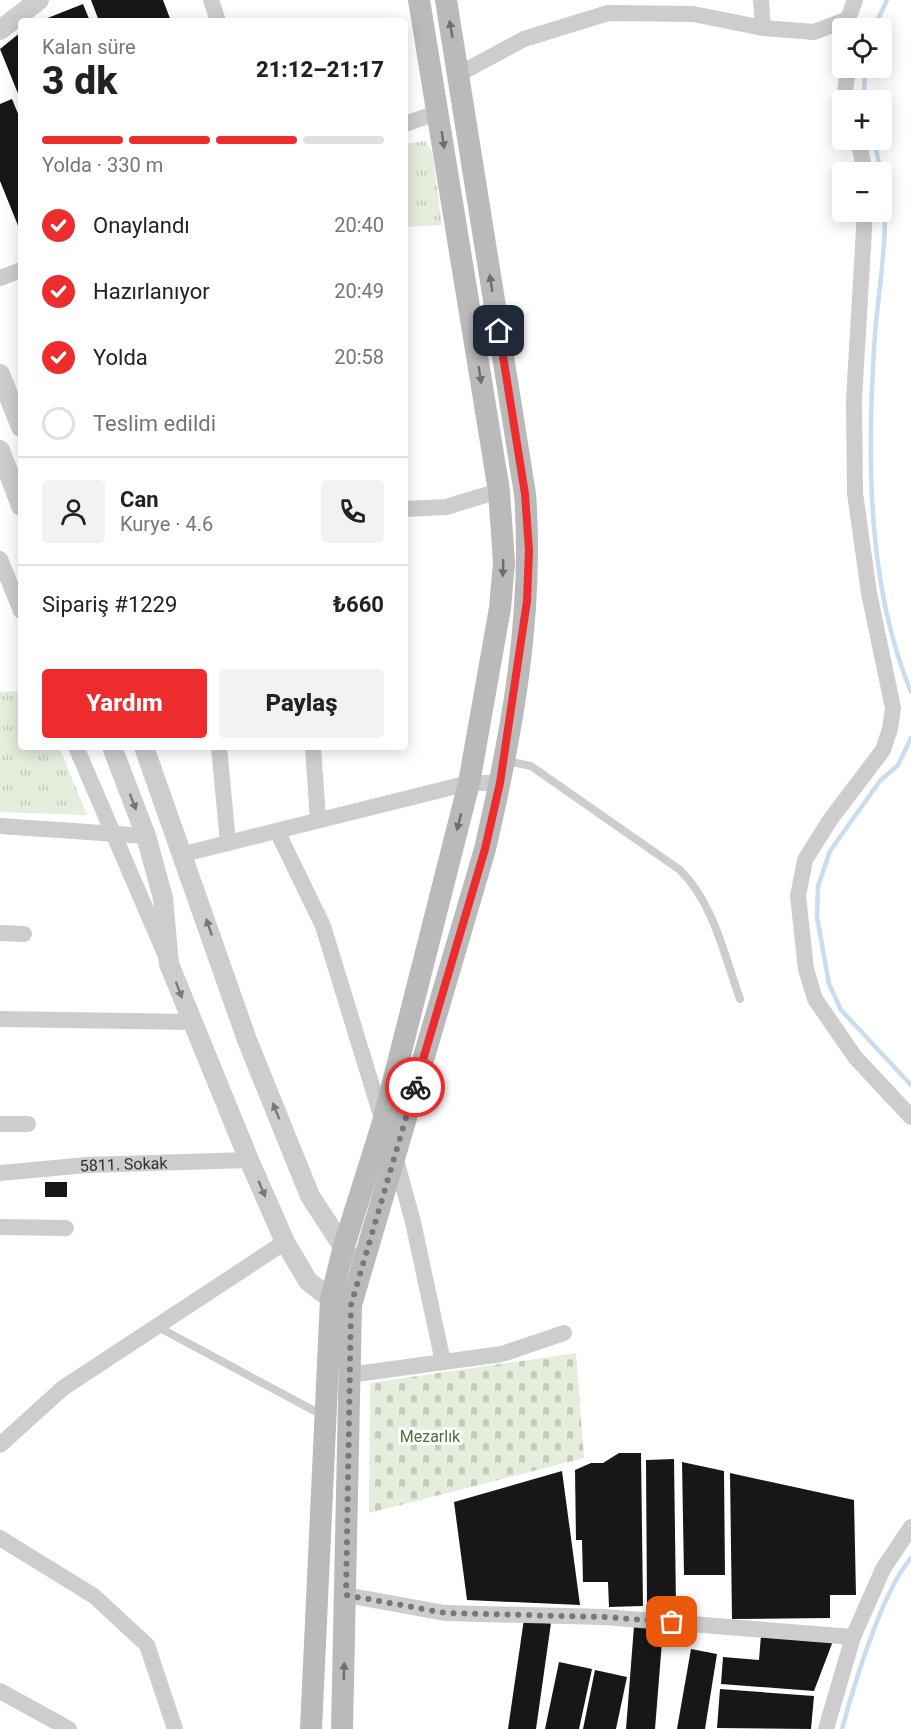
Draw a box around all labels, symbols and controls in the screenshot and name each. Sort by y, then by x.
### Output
map controls [832,18,892,222]
button: locate [832,18,892,78]
one-way arrow [446,19,455,38]
text: Kalan süre [42,35,136,59]
text: 21:12–21:17 [256,57,384,82]
text: 3 dk [42,58,117,104]
button: + [832,90,892,150]
one-way arrow [439,131,448,150]
text: Yolda · 330 m [42,153,163,177]
button: − [832,162,892,222]
icon: check [42,209,75,242]
text: Onaylandı [93,213,190,238]
text: 20:40 [334,213,384,237]
one-way arrow [487,274,496,293]
icon: check [42,275,75,308]
text: Hazırlanıyor [93,279,210,304]
text: 20:49 [334,279,384,303]
pin [473,305,524,356]
icon: home [482,314,515,347]
icon: check [42,341,75,374]
text: Yolda [93,345,148,370]
text: 20:58 [334,345,384,369]
one-way arrow [476,365,485,384]
text: Teslim edildi [93,411,216,436]
button: person [42,480,105,543]
button: phone [321,480,384,543]
text: Can [120,487,159,512]
text: Kurye · 4.6 [120,512,213,536]
one-way arrow [498,558,508,577]
text: Sipariş #1229 [42,592,177,617]
text: ₺660 [333,592,384,617]
button: Yardım [42,669,207,738]
button: Paylaş [219,669,384,738]
one-way arrow [129,793,138,811]
one-way arrow [453,813,463,831]
one-way arrow [204,918,213,936]
one-way arrow [175,981,185,999]
courier [385,1057,445,1117]
icon: bike [399,1071,432,1104]
one-way arrow [271,1101,281,1119]
street label: 5811. Sokak [79,1153,169,1175]
one-way arrow [257,1181,267,1199]
park label: Mezarlık [400,1427,461,1446]
pin [646,1596,697,1647]
icon: bag [655,1605,688,1638]
one-way arrow [339,1661,349,1680]

